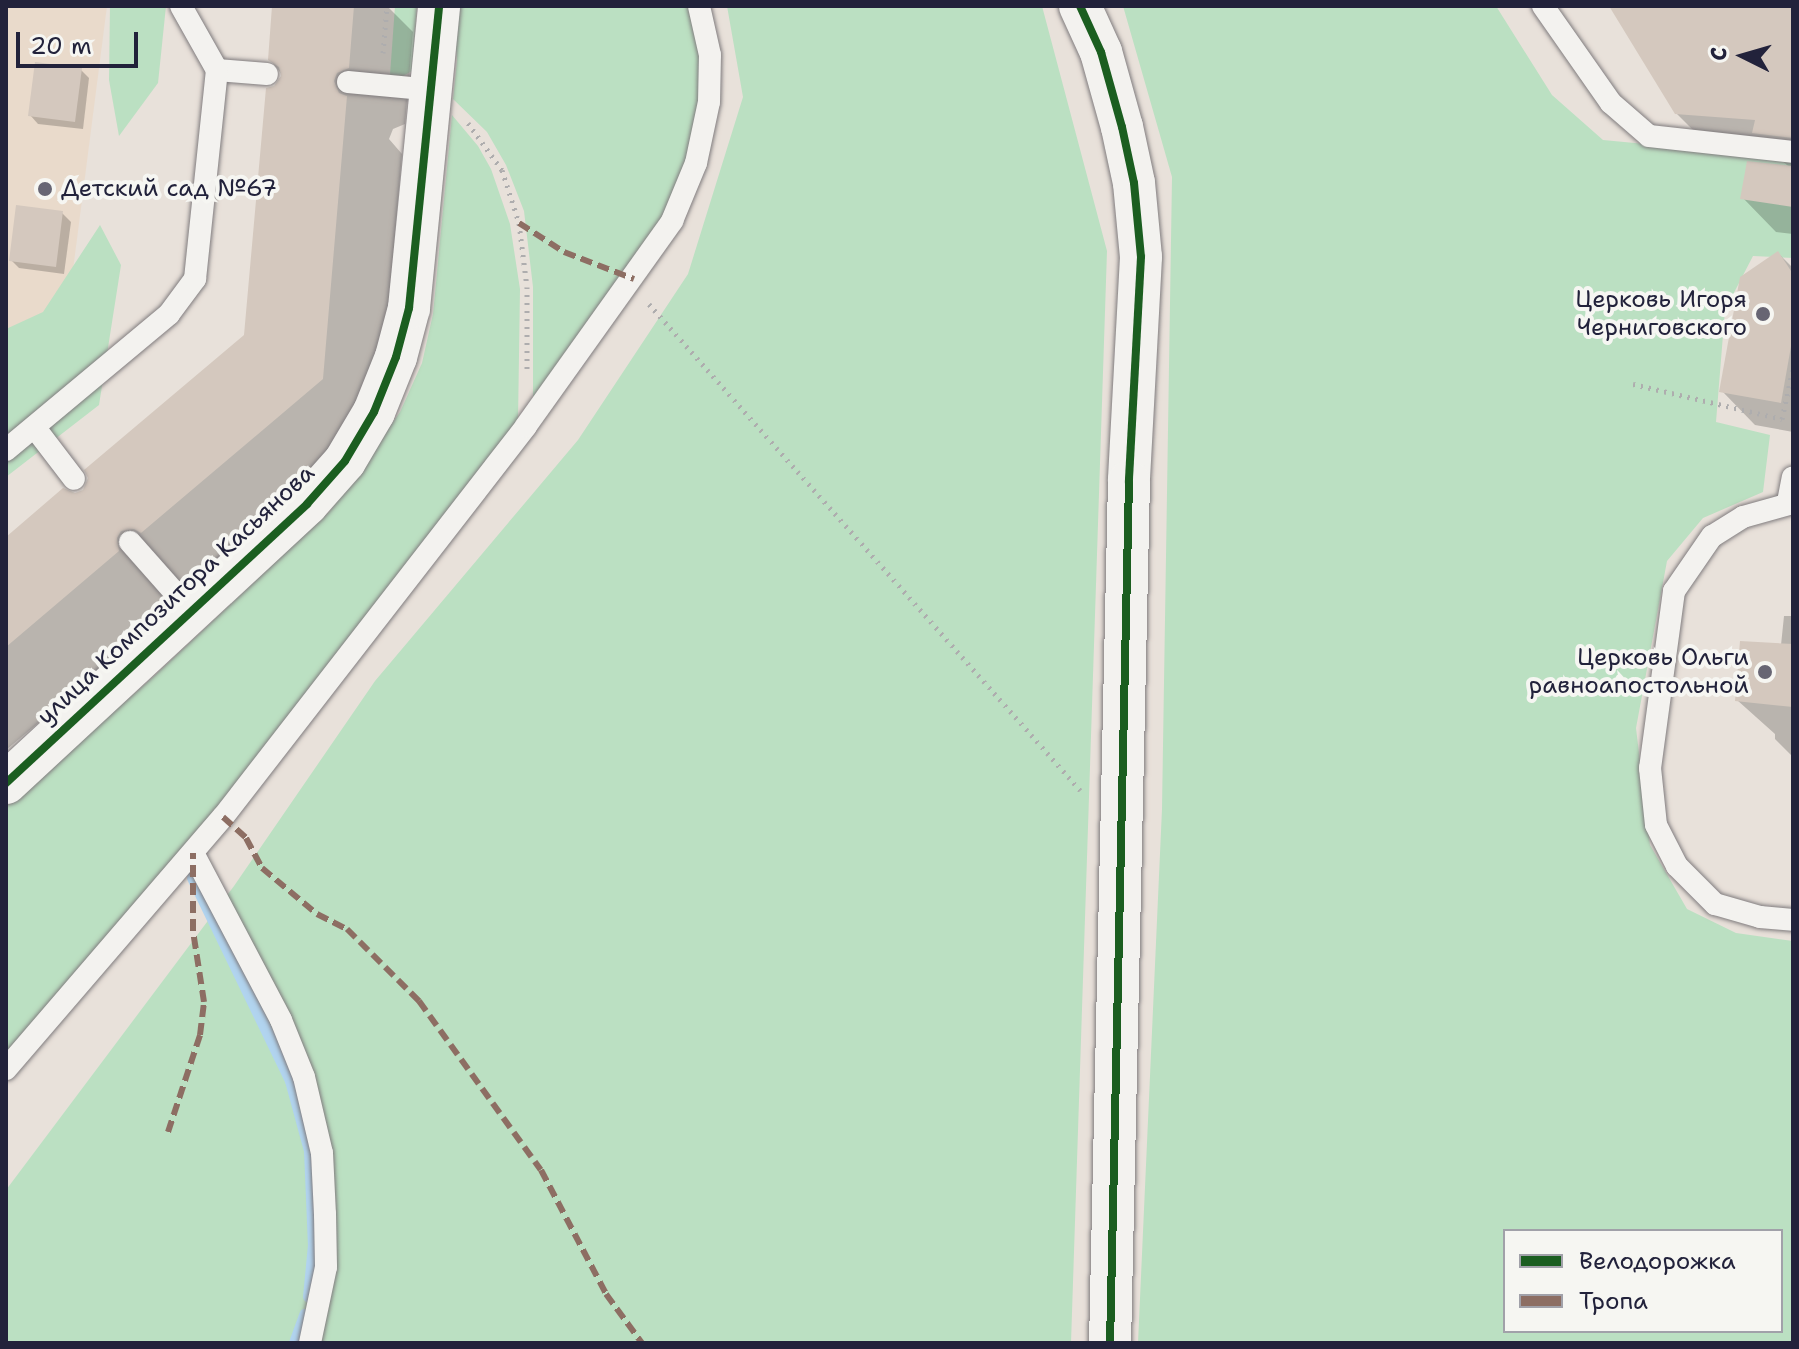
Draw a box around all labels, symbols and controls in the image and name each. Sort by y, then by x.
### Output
scale bar [20,16,142,66]
north arrow [1703,16,1783,96]
text: 20 m [30,30,92,62]
text: С [1704,46,1734,62]
place label: Детский сад №67 [61,175,277,203]
marker: Детский сад №67 [36,180,54,198]
place label: Церковь Игоря Черниговского [1575,286,1747,342]
marker: Церковь Игоря Черниговского [1754,305,1772,323]
street label: улица Композитора Касьянова [31,459,321,731]
place label: Церковь Ольги равноапостольной [1529,644,1749,700]
marker: Церковь Ольги равноапостольной [1756,663,1774,681]
legend [1503,1229,1783,1333]
text: Велодорожка [1579,1245,1736,1277]
text: Тропа [1579,1285,1648,1317]

